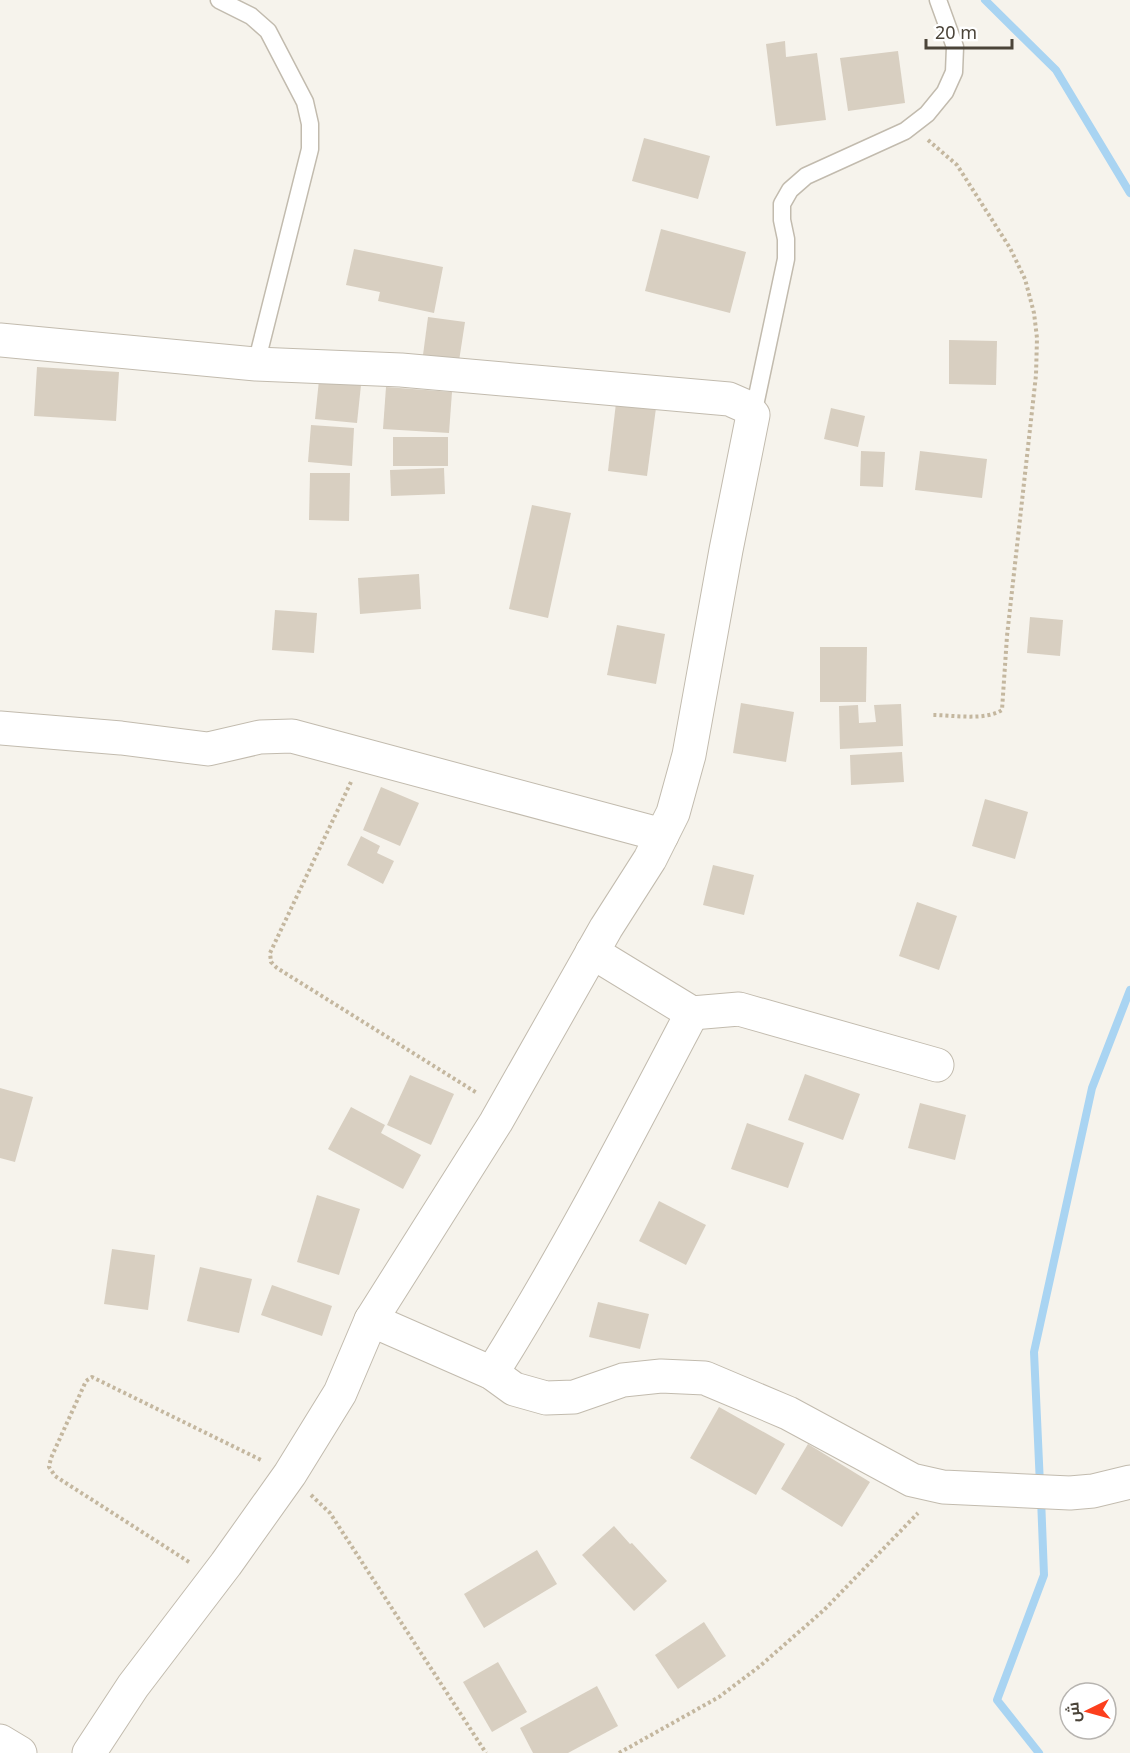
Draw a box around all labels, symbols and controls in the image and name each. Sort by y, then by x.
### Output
scale bar [926,12,1012,50]
text: 20 m [935,20,977,44]
north arrow [1058,1681,1118,1741]
text: ش [1061,1701,1085,1723]

